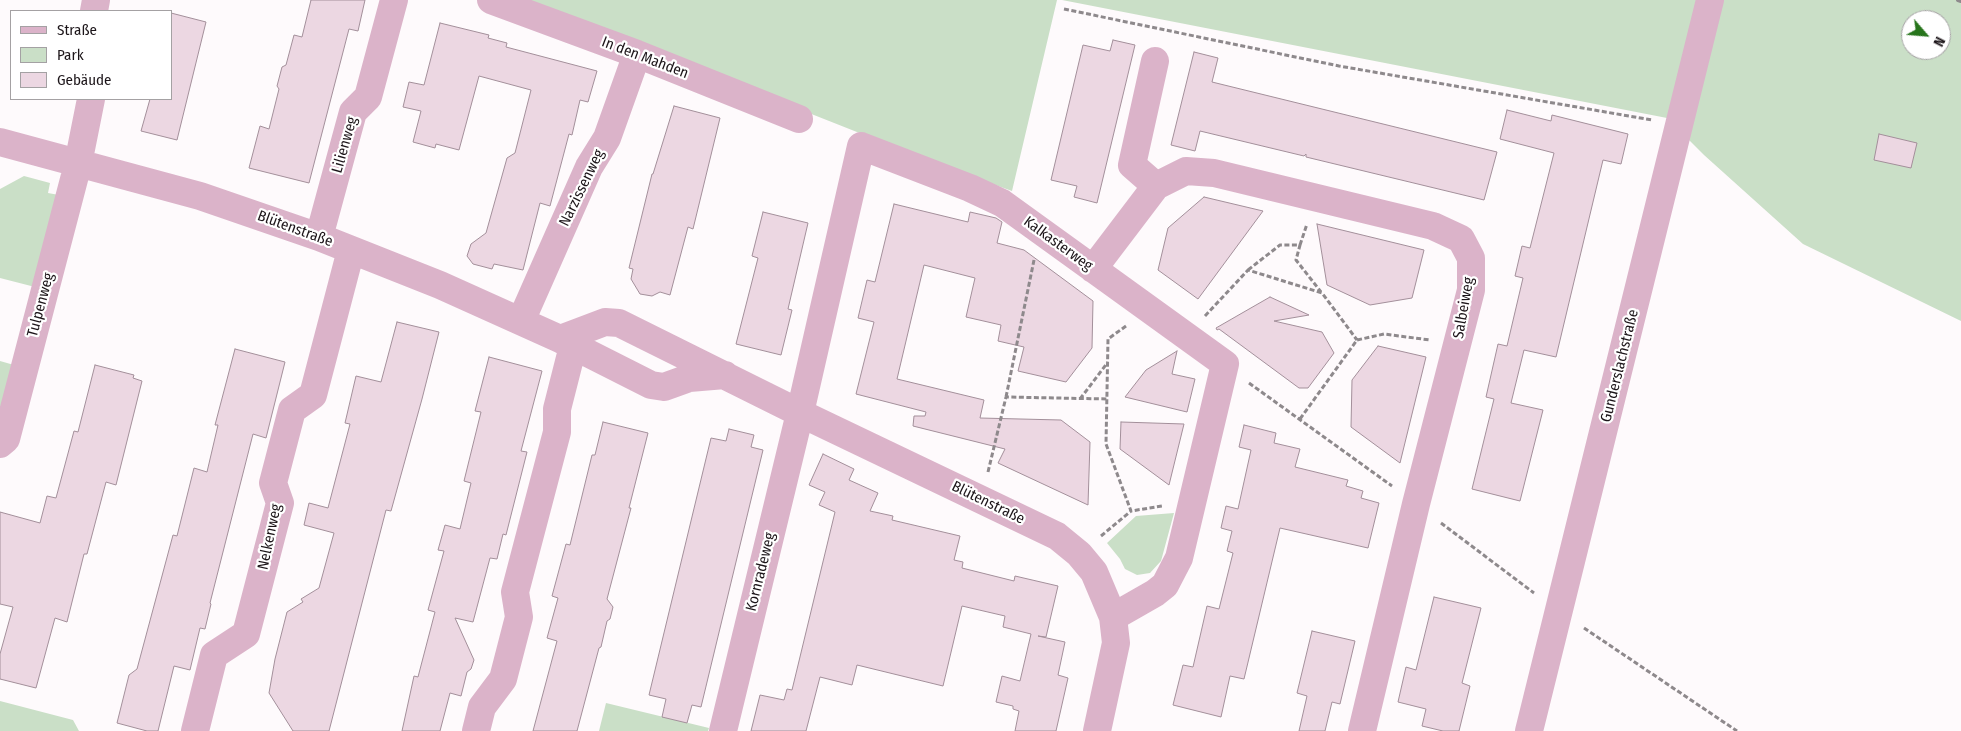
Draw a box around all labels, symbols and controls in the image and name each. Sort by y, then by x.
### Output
legend [10,10,172,100]
north arrow [1901,10,1951,60]
text: Straße [57,21,97,39]
street label: In den Mahden [599,33,691,83]
text: N [1929,34,1948,49]
text: Park [57,46,84,64]
text: Gebäude [57,71,112,89]
street label: Lilienweg [328,115,362,175]
street label: Narzissenweg [556,147,608,229]
street label: Blütenstraße [255,207,335,251]
street label: Kalkasterweg [1020,213,1096,275]
street label: Tulpenweg [24,271,58,339]
street label: Salbeiweg [1450,276,1478,340]
street label: Gunderslachstraße [1597,308,1643,424]
street label: Blütenstraße [949,478,1027,528]
street label: Nelkenweg [254,502,286,572]
street label: Kornradeweg [743,531,779,613]

